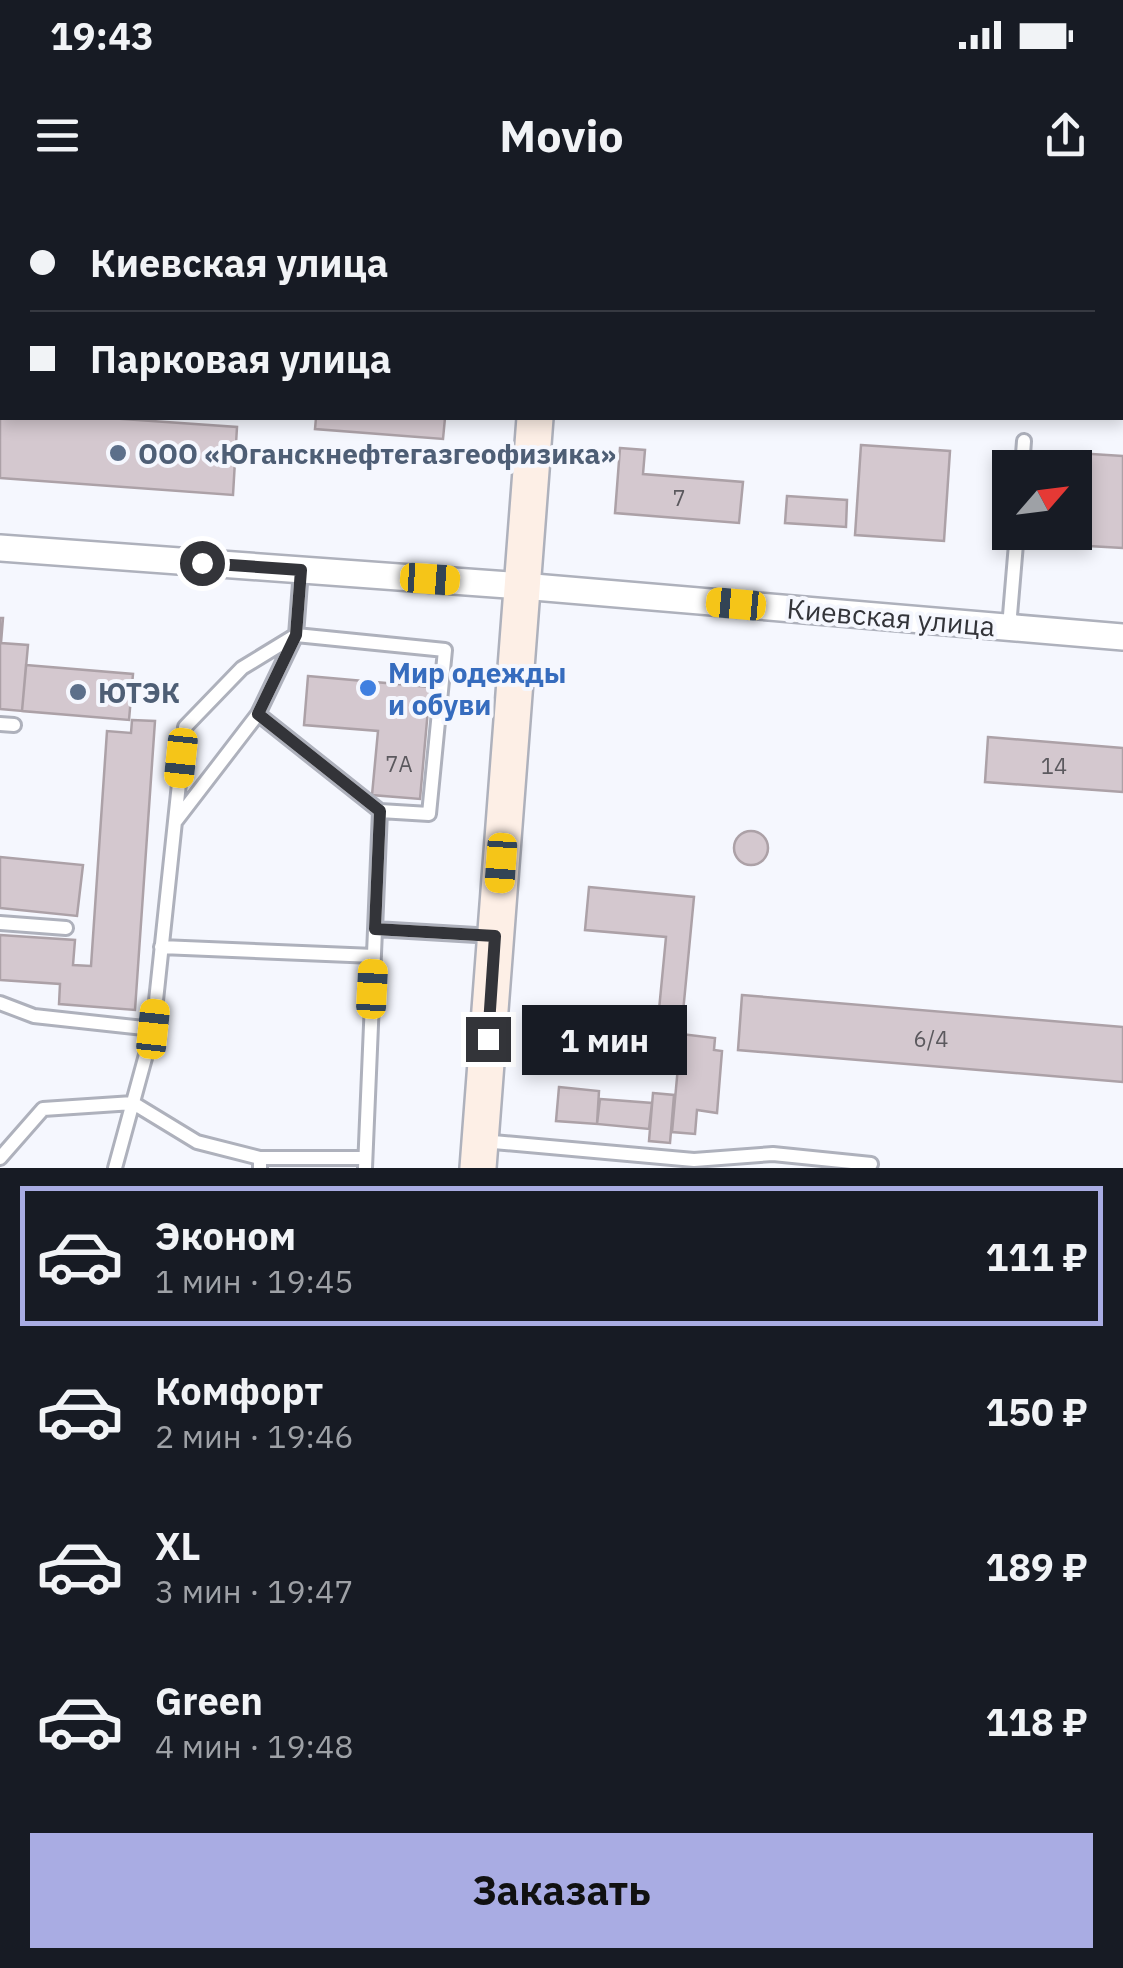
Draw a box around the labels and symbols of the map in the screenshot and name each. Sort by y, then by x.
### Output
place label: ООО «Юганскнефтегазгеофизика» [138,435,616,472]
marker: ООО «Юганскнефтегазгеофизика» [107,442,129,464]
north arrow [992,450,1092,550]
house number: 7 [672,483,686,512]
route start [180,541,225,586]
car [399,562,461,596]
car [705,586,767,622]
street label: Киевская улица [785,589,997,645]
place label: Мир одежды и обуви [388,654,566,723]
place label: ЮТЭК [98,674,180,711]
marker: Мир одежды и обуви [357,677,379,699]
marker: ЮТЭК [67,681,89,703]
car [163,727,199,789]
house number: 7А [385,749,413,778]
house number: 14 [1041,751,1067,780]
car [484,832,518,894]
car [355,958,389,1020]
car [135,998,171,1060]
callout: 1 мин [523,1004,688,1074]
route end [466,1017,511,1062]
house number: 6/4 [914,1024,948,1053]

